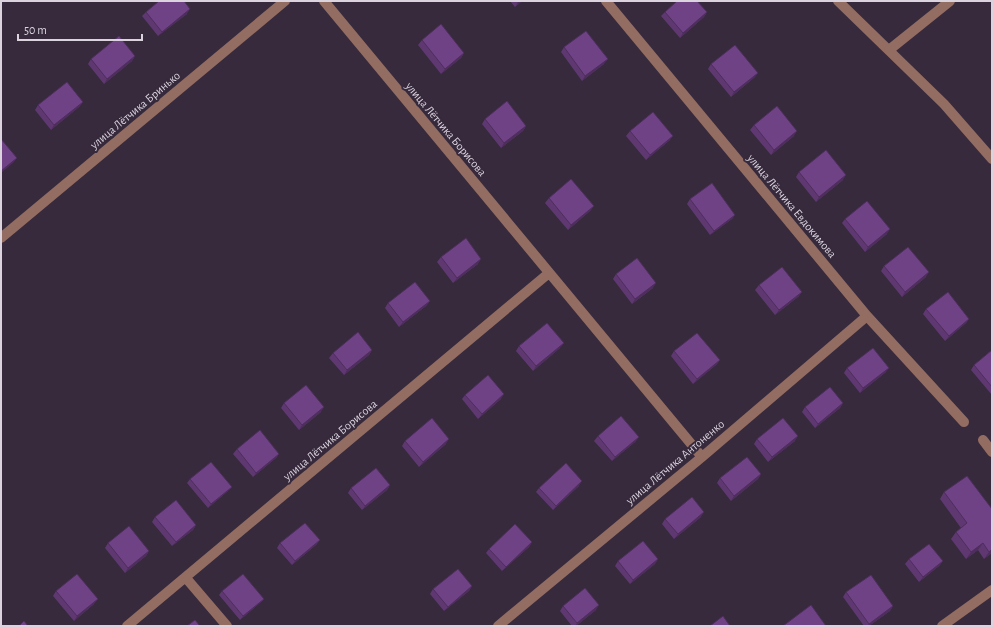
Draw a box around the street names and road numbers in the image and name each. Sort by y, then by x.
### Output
street label: улица Лётчика Бринько [87,69,183,152]
street label: улица Лётчика Борисова [402,79,489,179]
street label: улица Лётчика Евдокимова [744,151,839,261]
street label: улица Лётчика Борисова [280,397,380,484]
street label: улица Лётчика Антоненко [623,417,727,508]

